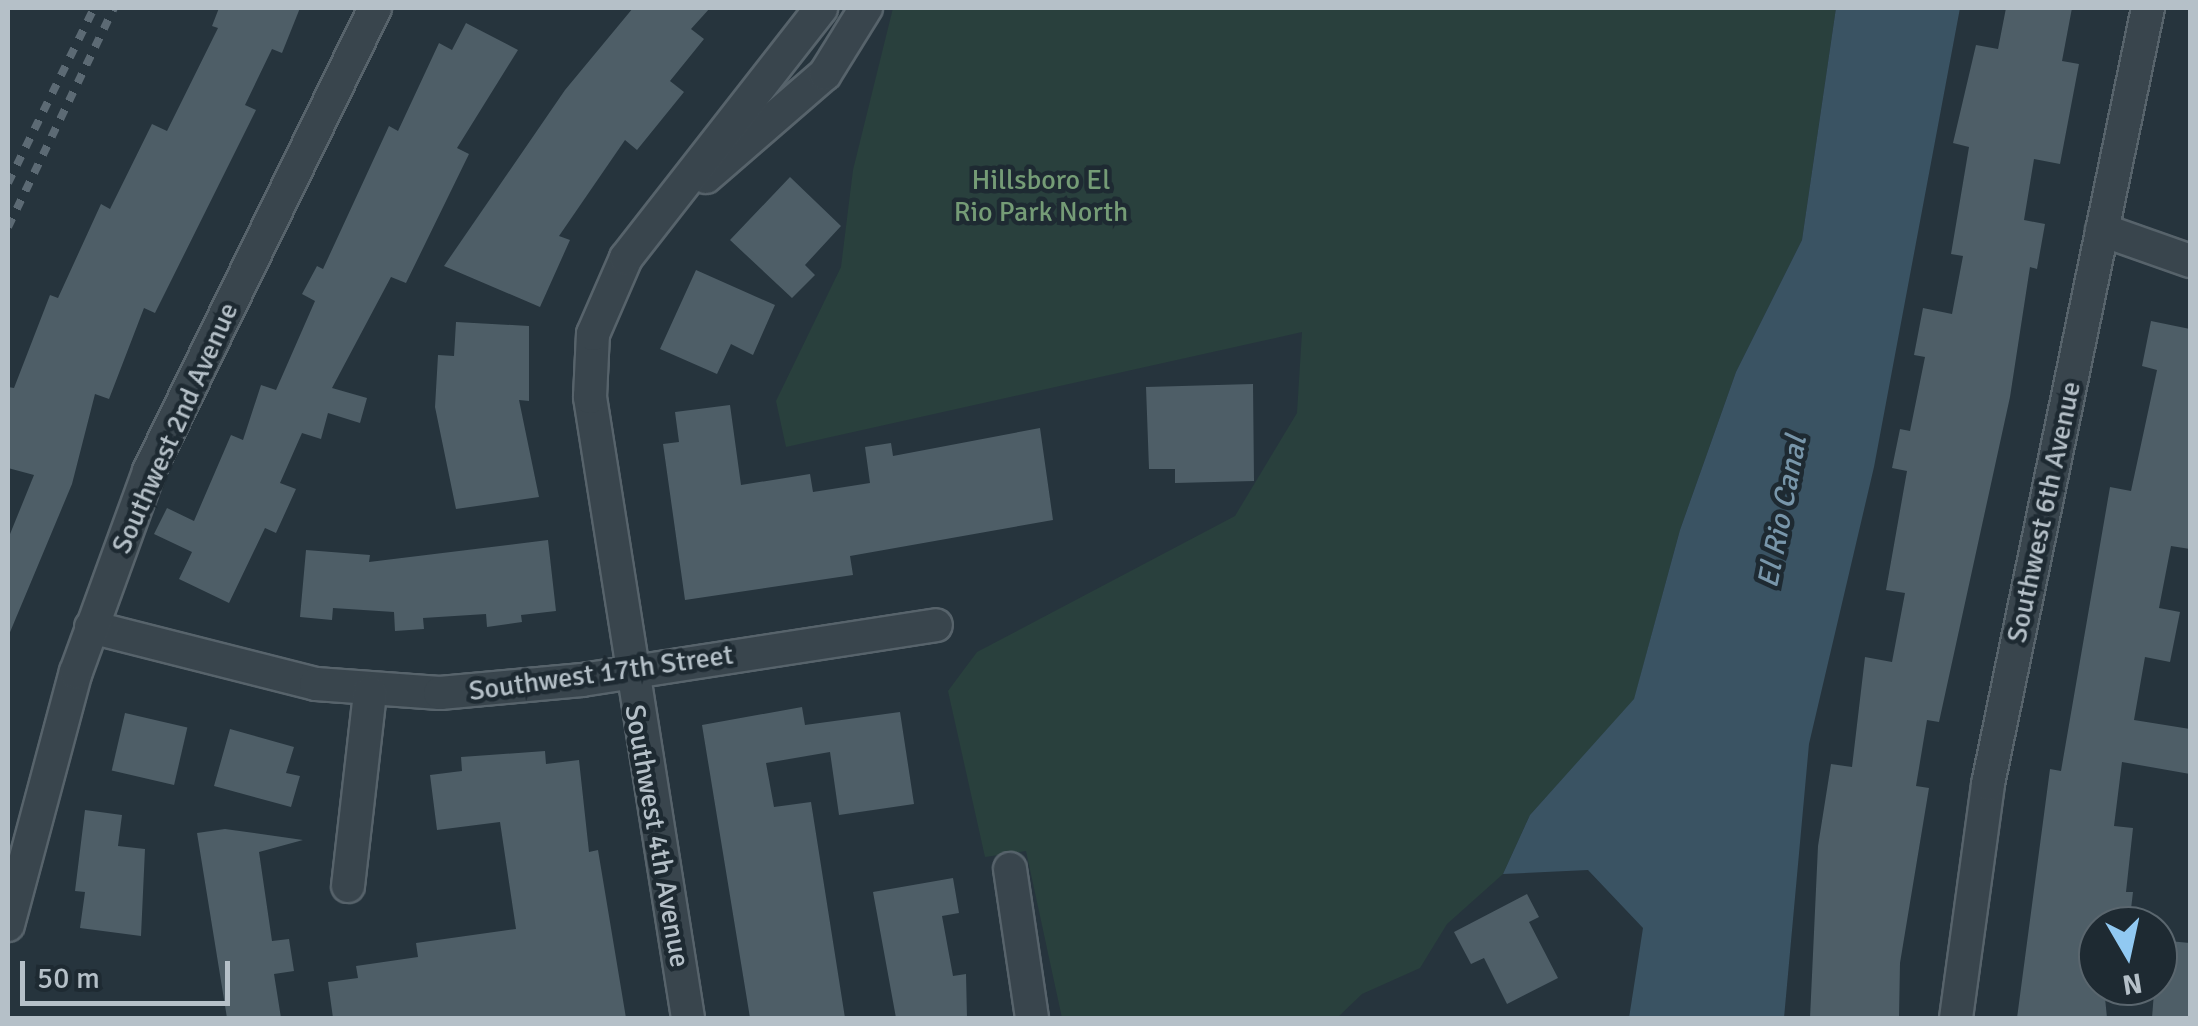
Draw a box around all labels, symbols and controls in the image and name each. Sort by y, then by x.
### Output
park label: Hillsboro El Rio Park North [954,163,1128,229]
street label: Southwest 2nd Avenue [105,297,245,559]
street label: Southwest 6th Avenue [2000,378,2088,646]
water label: El Rio Canal [1751,433,1815,591]
street label: Southwest 17th Street [467,638,735,708]
street label: Southwest 4th Avenue [617,702,697,970]
north arrow [2078,906,2178,1006]
scale bar [25,941,235,1003]
text: 50 m [37,960,100,997]
text: N [2120,965,2145,1002]

